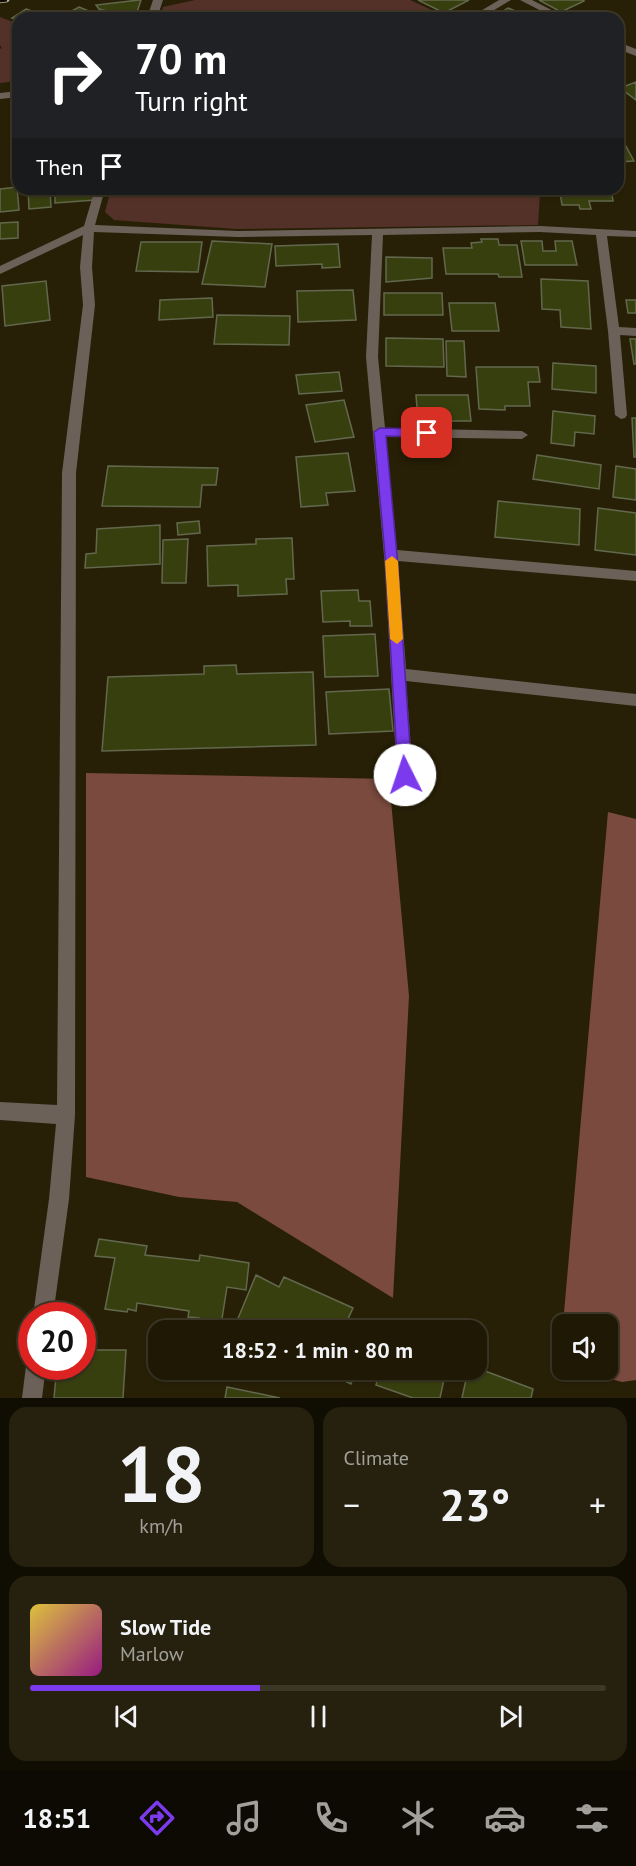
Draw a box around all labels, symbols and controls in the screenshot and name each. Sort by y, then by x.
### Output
text: 70 m [135,31,227,86]
icon: right [36,36,114,114]
text: Turn right [135,84,248,118]
icon: arrive [95,150,128,183]
text: Then [36,153,83,181]
pin [401,407,452,458]
icon: arrive [410,416,443,449]
position arrow [373,743,437,807]
speed limit sign: 20 [18,1302,96,1380]
map controls [552,1314,618,1380]
button: sound [552,1314,618,1380]
text: 18:52 · 1 min · 80 m [222,1336,413,1364]
text: 18 [117,1423,205,1524]
text: Climate [344,1445,409,1471]
text: 23° [439,1475,510,1533]
text: − [344,1483,360,1526]
text: + [589,1483,606,1526]
text: km/h [139,1513,183,1539]
text: Slow Tide [120,1613,211,1641]
text: Marlow [120,1641,184,1667]
icon: previous [110,1700,143,1733]
icon: pause [302,1700,335,1733]
icon: next [494,1700,527,1733]
icon: directions [136,1797,178,1839]
icon: music [223,1797,265,1839]
icon: phone [310,1797,352,1839]
icon: climate [397,1797,439,1839]
icon: car [484,1797,526,1839]
icon: filters [571,1797,613,1839]
text: 18:51 [23,1801,91,1835]

